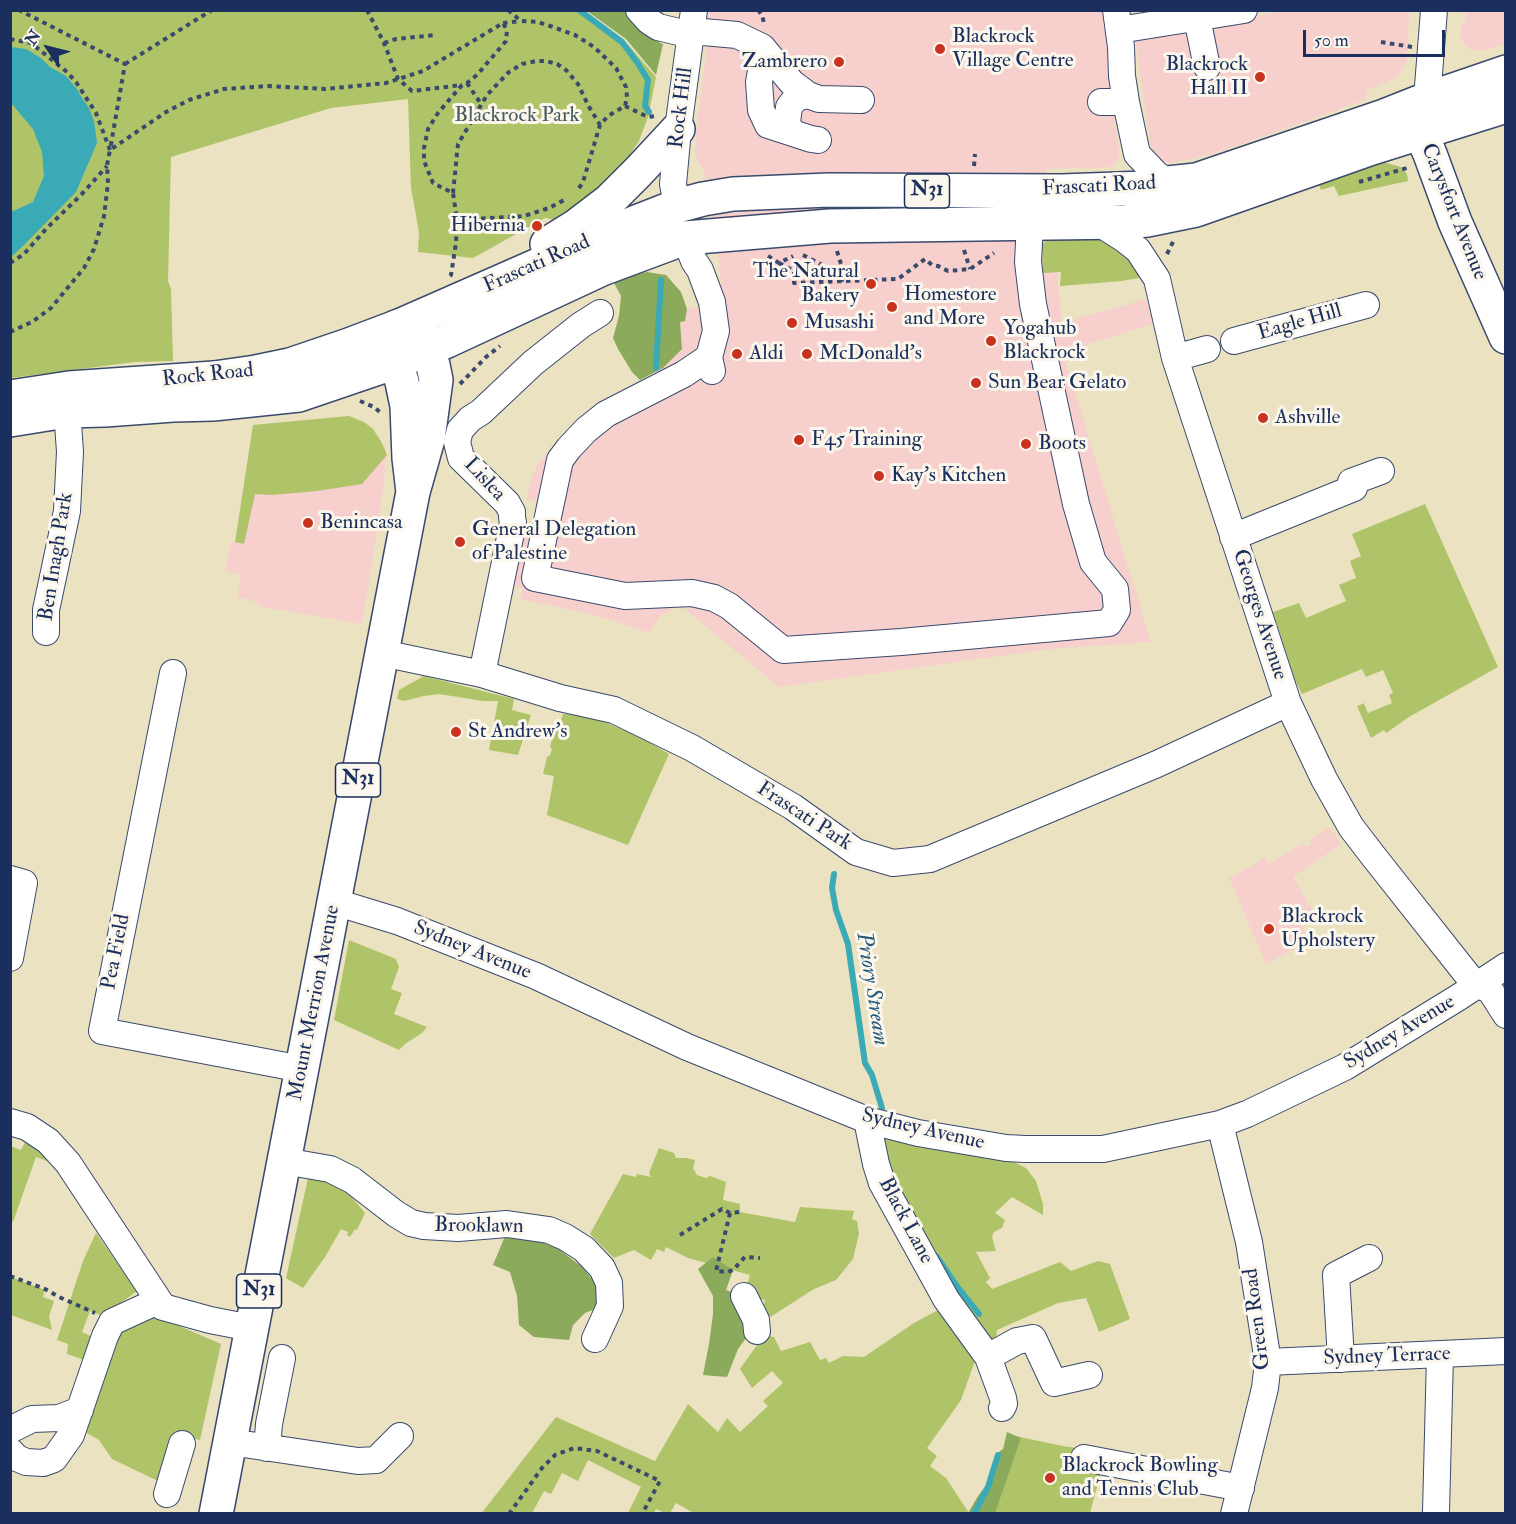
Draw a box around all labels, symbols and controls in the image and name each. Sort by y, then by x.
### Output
north arrow [18,18,78,78]
scale bar [1306,18,1448,56]
place label: Blackrock Village Centre [952,24,1074,74]
text: N [21,26,46,49]
text: 50 m [1314,29,1349,52]
marker: Blackrock Village Centre [933,42,947,56]
place label: Zambrero [742,49,827,75]
place label: Blackrock Hall II [1165,52,1248,102]
marker: Zambrero [832,55,846,69]
street label: Rock Hill [665,66,699,150]
marker: Blackrock Hall II [1253,70,1267,84]
park label: Blackrock Park [454,103,580,129]
street label: Carysfort Avenue [1414,140,1492,284]
street label: Frascati Road [1041,171,1157,203]
road number: N31 [904,174,950,208]
place label: Hibernia [450,213,525,239]
marker: Hibernia [530,219,544,233]
street label: Frascati Road [480,230,594,300]
place label: The Natural Bakery [753,259,859,309]
marker: The Natural Bakery [864,277,878,291]
place label: Homestore and More [904,282,997,332]
street label: Eagle Hill [1255,299,1345,347]
marker: Homestore and More [885,300,899,314]
place label: Musashi [804,310,874,336]
marker: Musashi [785,316,799,330]
place label: Yogahub Blackrock [1003,316,1086,366]
marker: Yogahub Blackrock [984,334,998,348]
place label: Aldi [749,341,784,367]
place label: McDonald's [819,341,922,367]
marker: Aldi [730,347,744,361]
marker: McDonald's [800,347,814,361]
street label: Rock Road [161,359,255,393]
place label: Sun Bear Gelato [988,370,1126,396]
marker: Sun Bear Gelato [969,376,983,390]
place label: Ashville [1275,405,1340,431]
marker: Ashville [1256,411,1270,425]
place label: F45 Training [811,427,922,453]
place label: Boots [1038,431,1086,457]
marker: F45 Training [792,433,806,447]
marker: Boots [1019,437,1033,451]
street label: Lislea [458,453,510,507]
place label: Kay's Kitchen [891,463,1006,489]
marker: Kay's Kitchen [872,469,886,483]
street label: Ben Inagh Park [34,491,80,623]
place label: Benincasa [320,510,403,536]
marker: Benincasa [301,516,315,530]
place label: General Delegation of Palestine [472,517,636,567]
marker: General Delegation of Palestine [453,535,467,549]
street label: Georges Avenue [1226,547,1292,683]
place label: St Andrew's [468,719,568,745]
marker: St Andrew's [449,725,463,739]
road number: N31 [336,763,380,797]
street label: Frascati Park [752,777,856,857]
street label: Mount Merrion Avenue [284,903,346,1103]
place label: Blackrock Upholstery [1281,904,1375,954]
street label: Pea Field [97,912,137,992]
street label: Sydney Avenue [409,916,535,986]
marker: Blackrock Upholstery [1262,922,1276,936]
water label: Priory Stream [849,931,893,1047]
street label: Sydney Avenue [1340,990,1460,1076]
street label: Sydney Avenue [859,1104,987,1156]
street label: Black Lane [872,1174,938,1268]
street label: Brooklawn [434,1214,524,1240]
street label: Green Road [1239,1267,1277,1371]
road number: N31 [236,1274,282,1308]
street label: Sydney Terrace [1323,1342,1451,1372]
place label: Blackrock Bowling and Tennis Club [1062,1453,1218,1503]
marker: Blackrock Bowling and Tennis Club [1043,1471,1057,1485]

